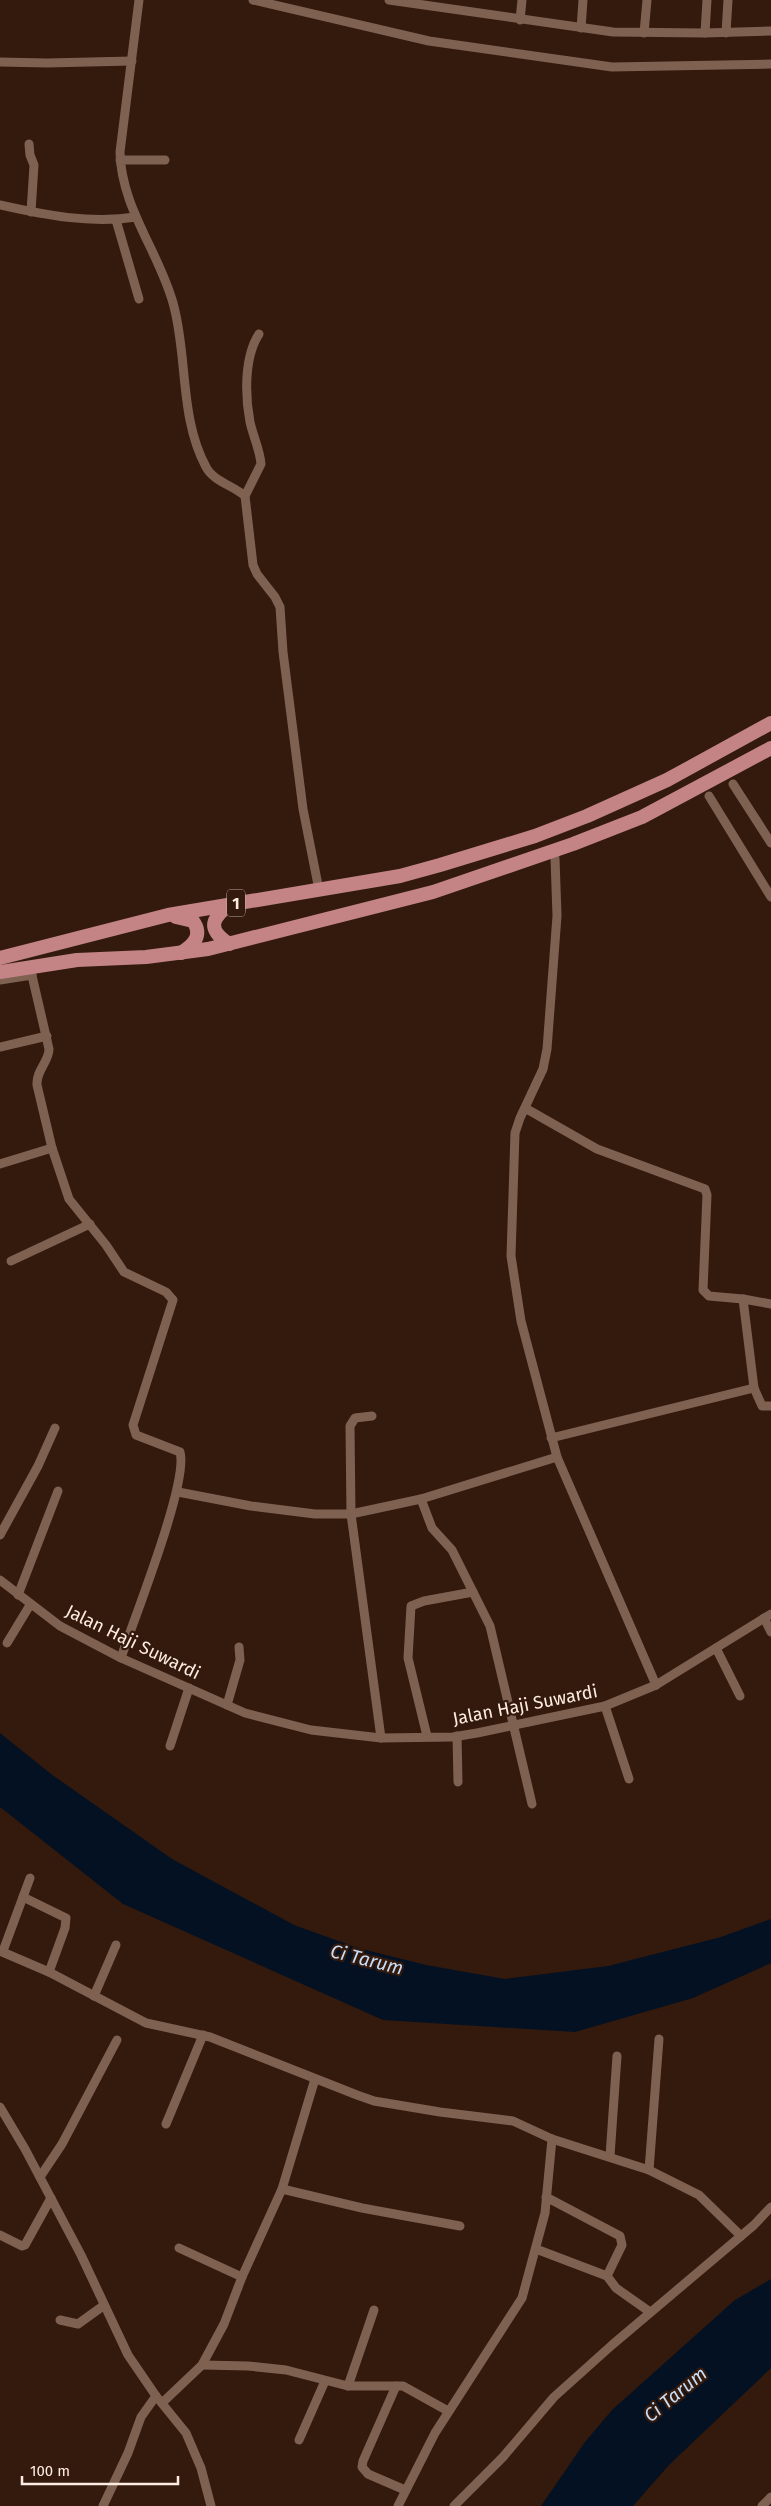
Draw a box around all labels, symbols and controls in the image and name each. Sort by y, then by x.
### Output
road number: 1 [227,890,245,916]
street label: Jalan Haji Suwardi [62,1600,204,1684]
street label: Jalan Haji Suwardi [451,1680,599,1730]
water label: Ci Tarum [328,1939,406,1980]
water label: Ci Tarum [639,2362,712,2427]
scale bar [22,2454,179,2486]
text: 100 m [30,2462,70,2480]

